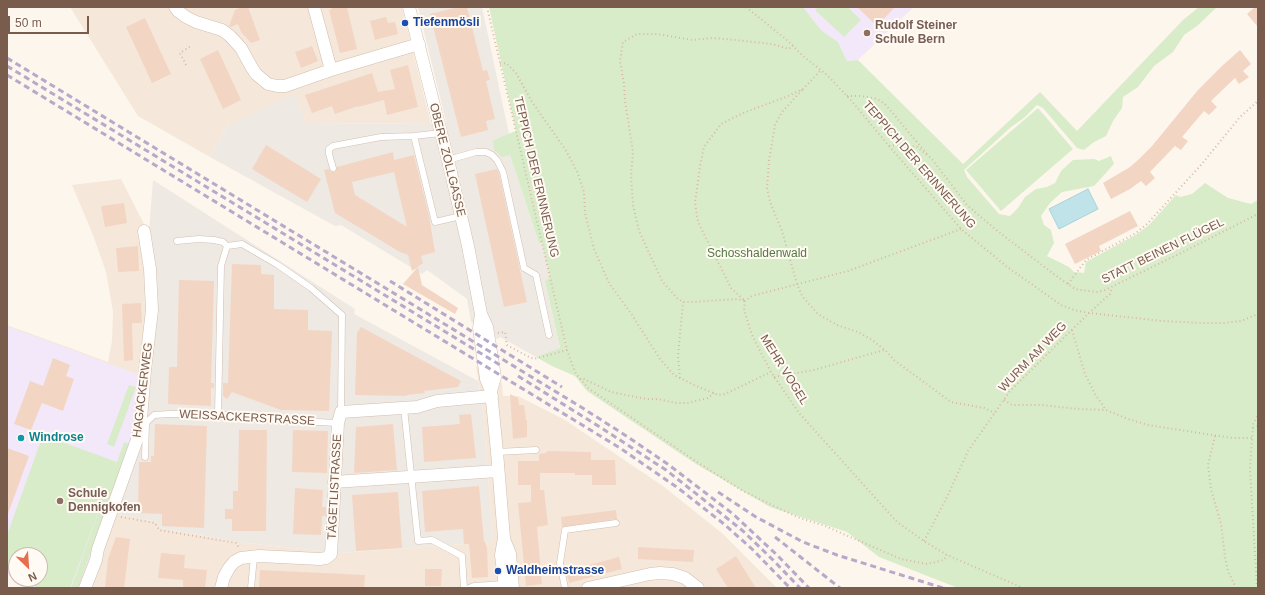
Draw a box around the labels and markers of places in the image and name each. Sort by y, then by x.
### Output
place label: Tiefenmösli [413,16,479,30]
marker: Tiefenmösli [400,18,410,28]
place label: Rudolf Steiner Schule Bern [875,19,957,47]
marker: Rudolf Steiner Schule Bern [862,28,872,38]
place label: Windrose [29,431,84,445]
marker: Windrose [16,433,26,443]
place label: Schule Dennigkofen [68,487,141,515]
marker: Schule Dennigkofen [55,496,65,506]
place label: Waldheimstrasse [506,564,604,578]
marker: Waldheimstrasse [493,566,503,576]

